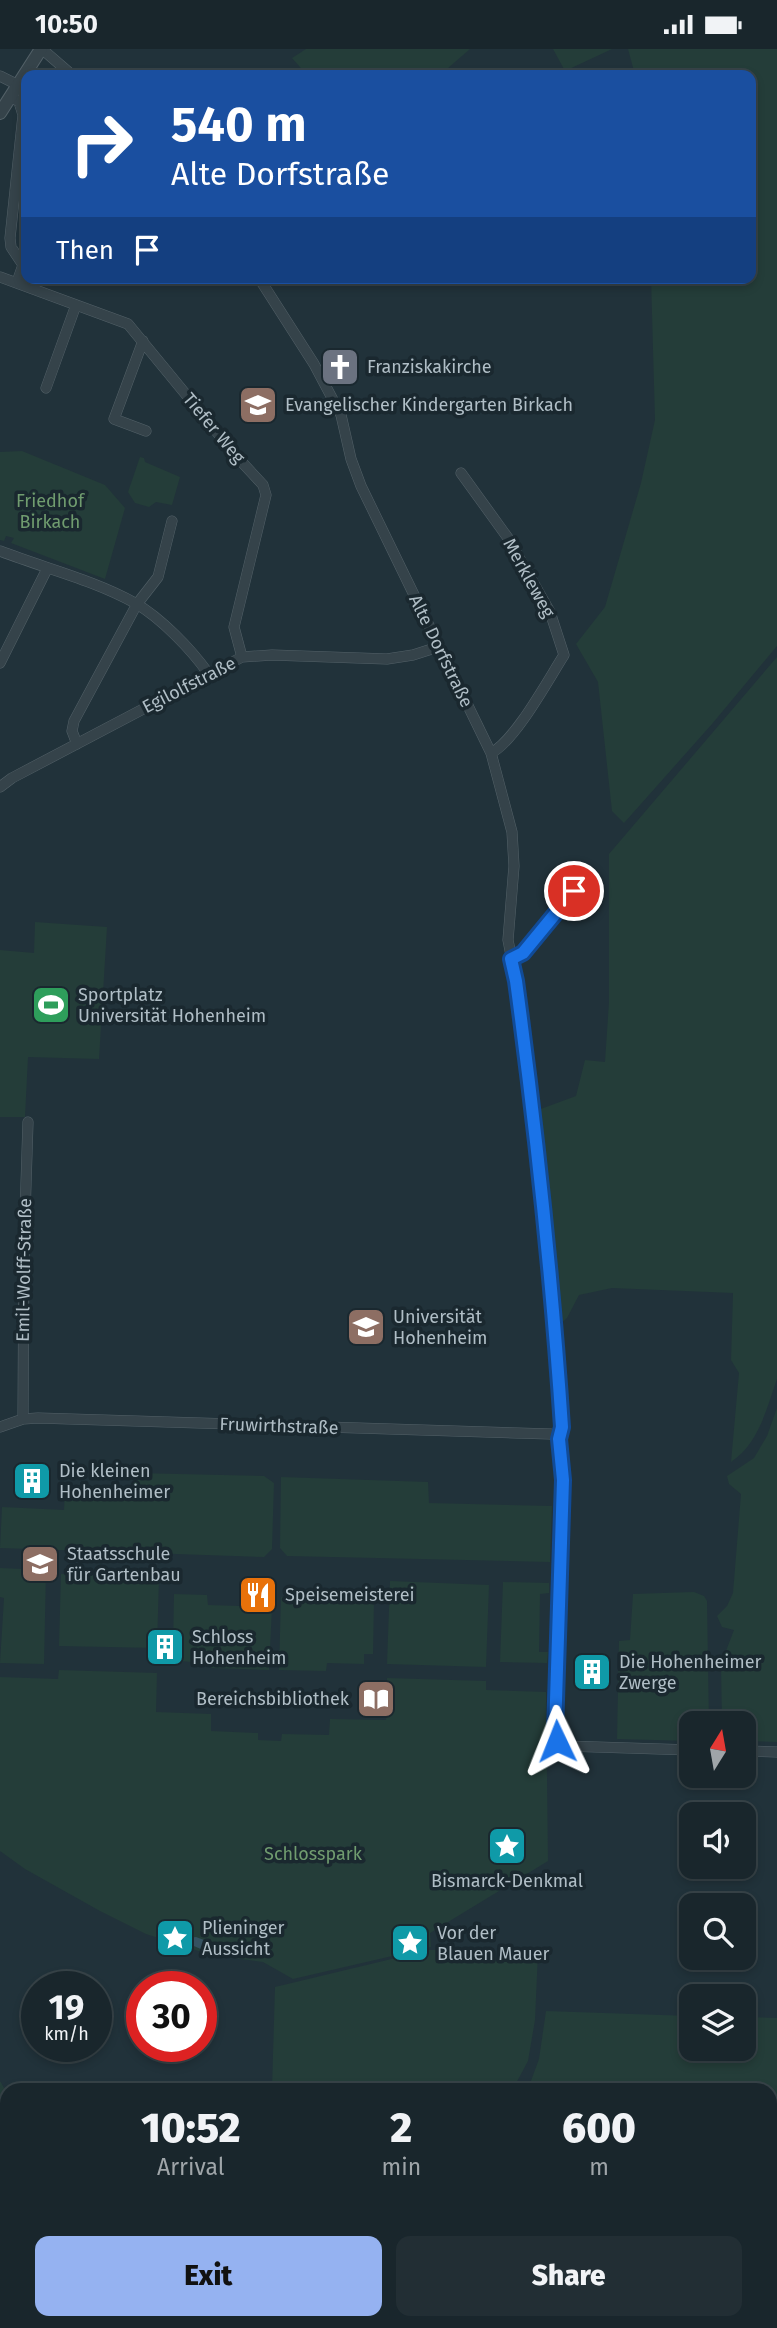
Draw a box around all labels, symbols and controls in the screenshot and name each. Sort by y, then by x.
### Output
text: 10:50 [35,9,98,40]
text: 540 m [171,95,307,154]
icon: right [56,98,147,189]
text: Alte Dorfstraße [171,155,389,193]
icon: arrive [128,231,166,269]
text: Then [56,235,114,266]
church icon: Franziskakirche [319,346,361,388]
place label: Franziskakirche [367,356,492,378]
school or university icon: Evangelischer Kindergarten Birkach [237,384,279,426]
street label: Tiefer Weg [178,388,250,468]
place label: Evangelischer Kindergarten Birkach [285,394,573,416]
park label: Friedhof Birkach [16,490,86,533]
street label: Merkleweg [498,535,560,622]
street label: Alte Dorfstraße [404,591,478,711]
street label: Egilolfstraße [139,652,239,718]
pin [544,861,604,921]
icon: arrive [555,872,593,910]
sports icon: Sportplatz Universität Hohenheim [30,984,72,1026]
place label: Sportplatz Universität Hohenheim [78,984,266,1027]
street label: Emil-Wolff-Straße [12,1198,36,1342]
school or university icon: Universität Hohenheim [345,1306,387,1348]
place label: Universität Hohenheim [393,1306,488,1349]
street label: Fruwirthstraße [219,1413,339,1439]
building icon: Die kleinen Hohenheimer [11,1460,53,1502]
place label: Die kleinen Hohenheimer [59,1460,170,1503]
school or university icon: Staatsschule für Gartenbau [19,1543,61,1585]
place label: Staatsschule für Gartenbau [67,1543,181,1586]
restaurant icon: Speisemeisterei [237,1574,279,1616]
place label: Speisemeisterei [285,1584,415,1606]
building icon: Schloss Hohenheim [144,1626,186,1668]
place label: Schloss Hohenheim [192,1626,287,1669]
building icon: Die Hohenheimer Zwerge [571,1651,613,1693]
place label: Die Hohenheimer Zwerge [619,1651,762,1694]
library icon: Bereichsbibliothek [355,1678,397,1720]
place label: Bereichsbibliothek [196,1688,350,1710]
position arrow [520,1704,594,1778]
north arrow [679,1711,756,1789]
map controls [679,1711,756,2061]
button: sound [679,1802,756,1879]
place icon: Bismarck-Denkmal [486,1825,528,1867]
park label: Schlosspark [264,1843,363,1865]
place label: Bismarck-Denkmal [431,1870,583,1892]
button: search [679,1893,756,1970]
place icon: Plieninger Aussicht [154,1917,196,1959]
place label: Plieninger Aussicht [202,1917,284,1960]
place icon: Vor der Blauen Mauer [389,1922,431,1964]
place label: Vor der Blauen Mauer [437,1922,550,1965]
speed limit sign: 30 [126,1971,217,2062]
button: layers [679,1984,756,2061]
text: 19 [49,1986,84,2028]
text: km/h [44,2023,89,2045]
text: 10:52 [141,2103,241,2153]
text: 2 [390,2103,412,2153]
text: 600 [562,2103,636,2153]
text: Arrival [157,2153,224,2181]
text: min [381,2153,421,2181]
text: m [589,2153,609,2181]
button: Exit [35,2236,382,2316]
button: Share [396,2236,742,2316]

